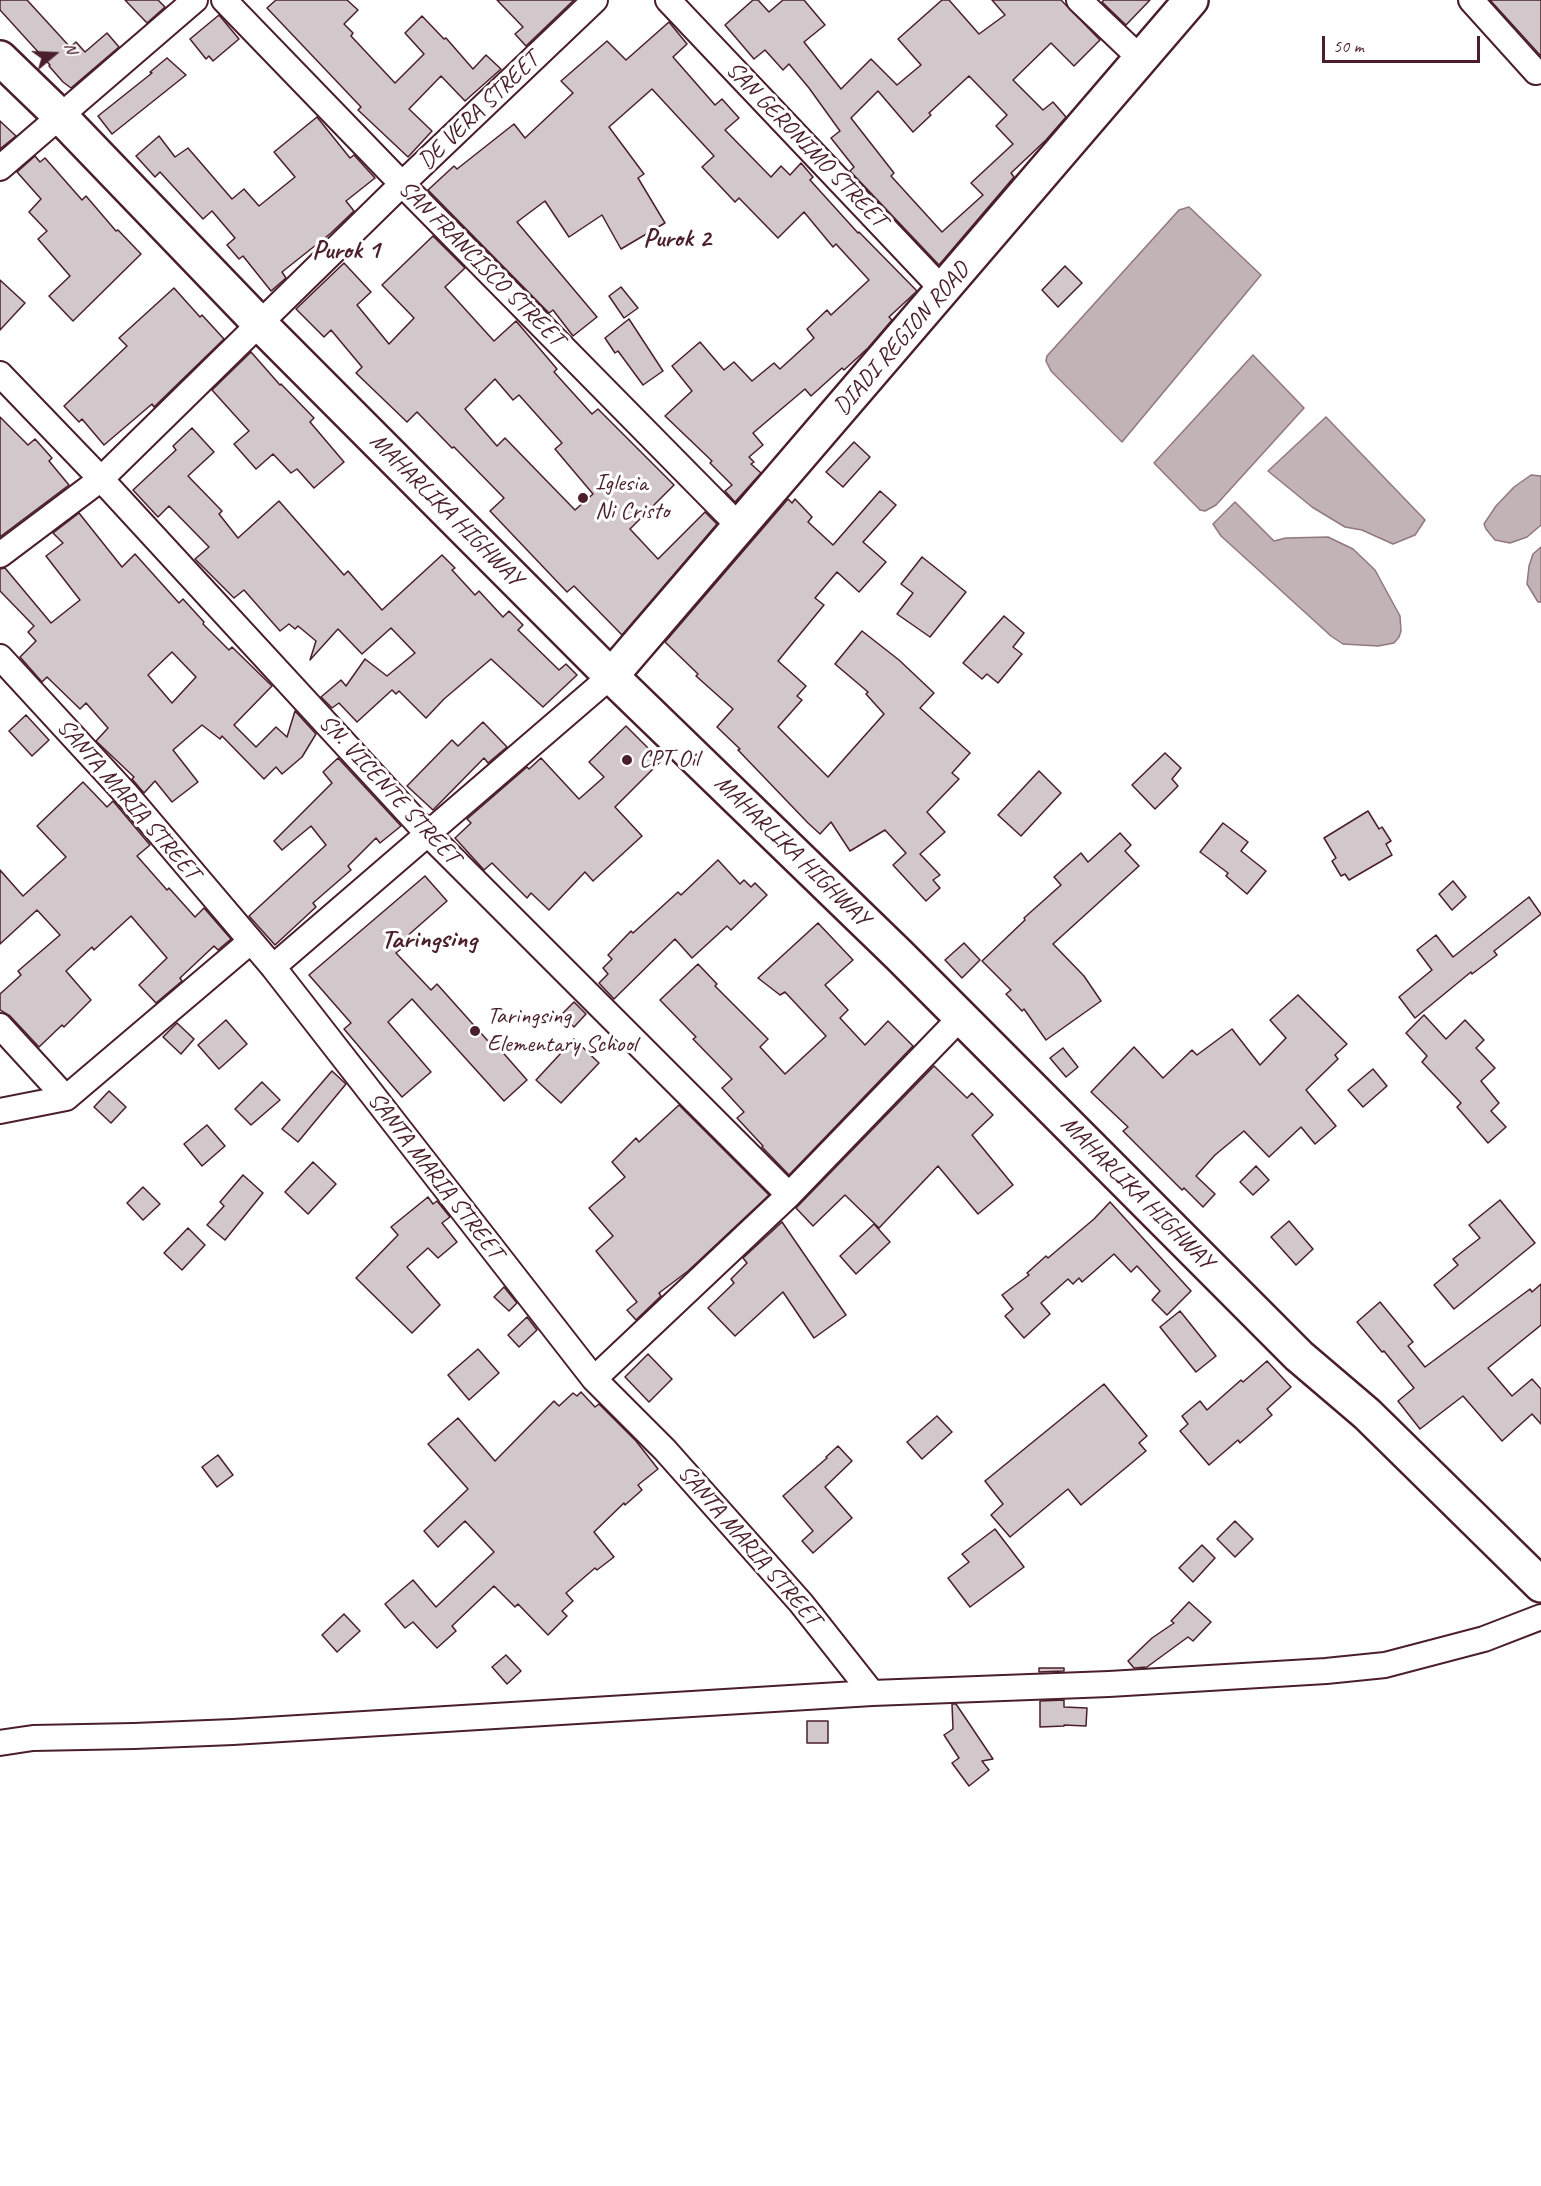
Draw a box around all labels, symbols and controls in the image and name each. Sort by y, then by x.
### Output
north arrow [24,24,84,84]
scale bar [1325,24,1482,62]
text: 50 m [1333,35,1364,57]
text: N [60,40,82,56]
street label: DE VERA STREET [413,46,545,176]
street label: SAN GERONIMO STREET [719,56,893,234]
street label: SAN FRANCISCO STREET [392,175,570,353]
district label: Purok 2 [643,223,711,255]
district label: Purok 1 [312,235,380,267]
street label: DIADI REGION ROAD [828,257,976,421]
street label: MAHARLIKA HIGHWAY [363,427,529,593]
place label: Iglesia Ni Cristo [595,470,669,526]
marker: Iglesia Ni Cristo [576,491,590,505]
street label: SN. VICENTE STREET [312,709,466,871]
street label: SANTA MARIA STREET [50,714,206,886]
place label: CPT Oil [639,746,699,774]
marker: CPT Oil [620,753,634,767]
street label: MAHARLIKA HIGHWAY [708,769,876,933]
district label: Taringsing [381,924,477,956]
place label: Taringsing Elementary School [487,1003,637,1059]
marker: Taringsing Elementary School [468,1024,482,1038]
street label: SANTA MARIA STREET [361,1087,509,1265]
street label: MAHARLIKA HIGHWAY [1054,1110,1220,1276]
street label: SANTA MARIA STREET [671,1460,827,1632]

